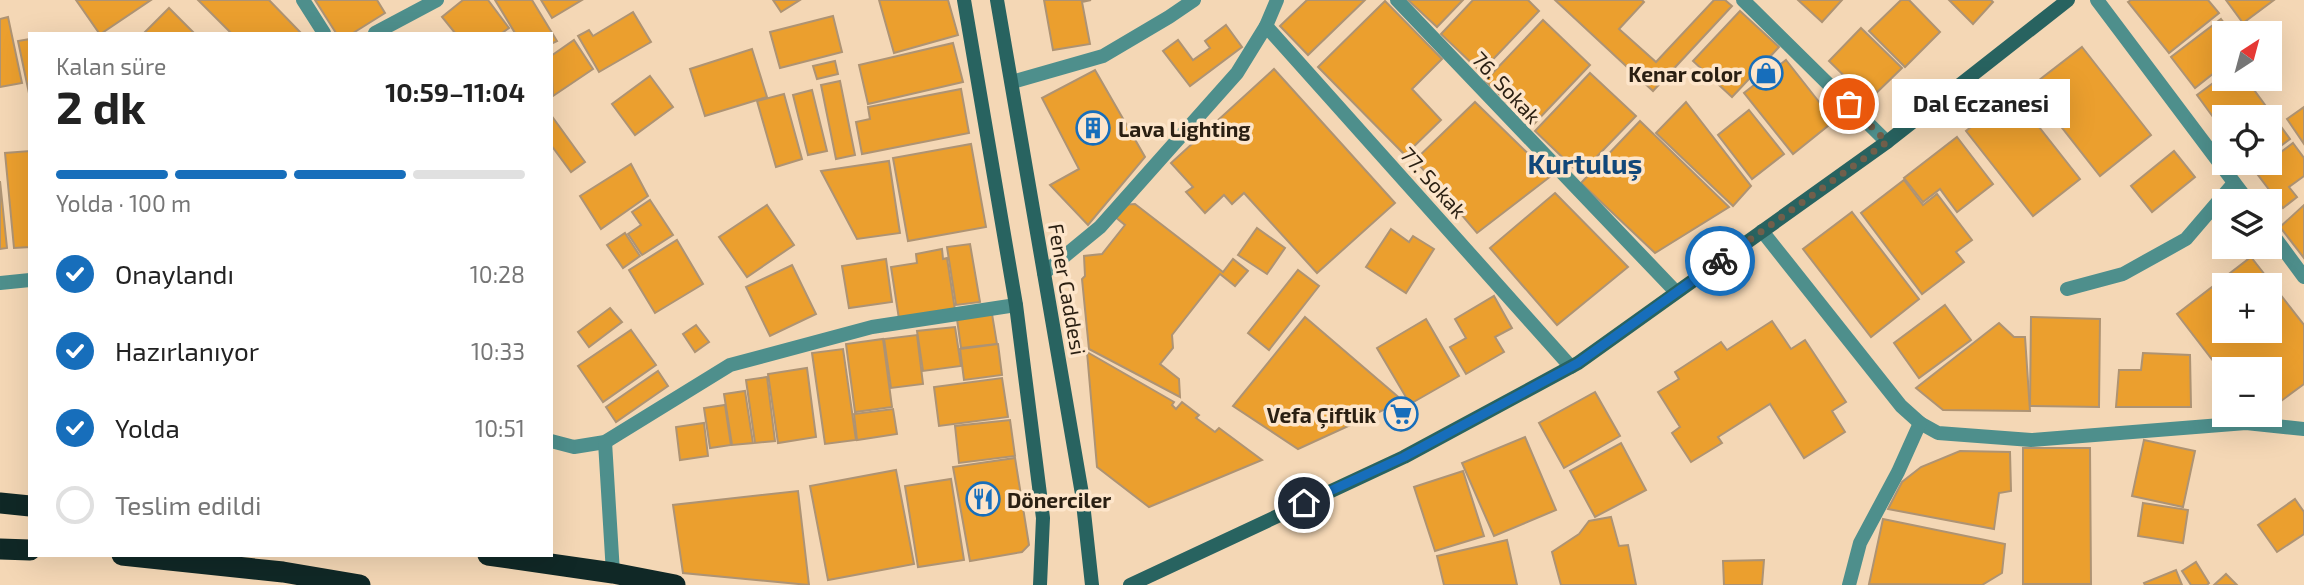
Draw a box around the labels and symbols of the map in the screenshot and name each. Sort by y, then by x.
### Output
north arrow [2212,21,2282,91]
street label: 76. Sokak [1468,46,1547,128]
shop icon: Kenar color [1747,54,1785,92]
place label: Kenar color [1628,61,1742,86]
pin [1819,74,1879,134]
callout: Dal Eczanesi [1891,80,2070,128]
building icon: Lava Lighting [1074,109,1112,147]
place label: Lava Lighting [1118,116,1251,141]
street label: 77. Sokak [1396,141,1472,223]
district label: Kurtuluş [1528,146,1642,181]
street label: Fener Caddesi [1044,221,1092,357]
courier [1685,226,1755,296]
supermarket icon: Vefa Çiftlik [1382,395,1420,433]
place label: Vefa Çiftlik [1267,402,1376,429]
pin [1274,473,1334,533]
restaurant icon: Dönerciler [964,480,1002,518]
place label: Dönerciler [1007,487,1111,512]

